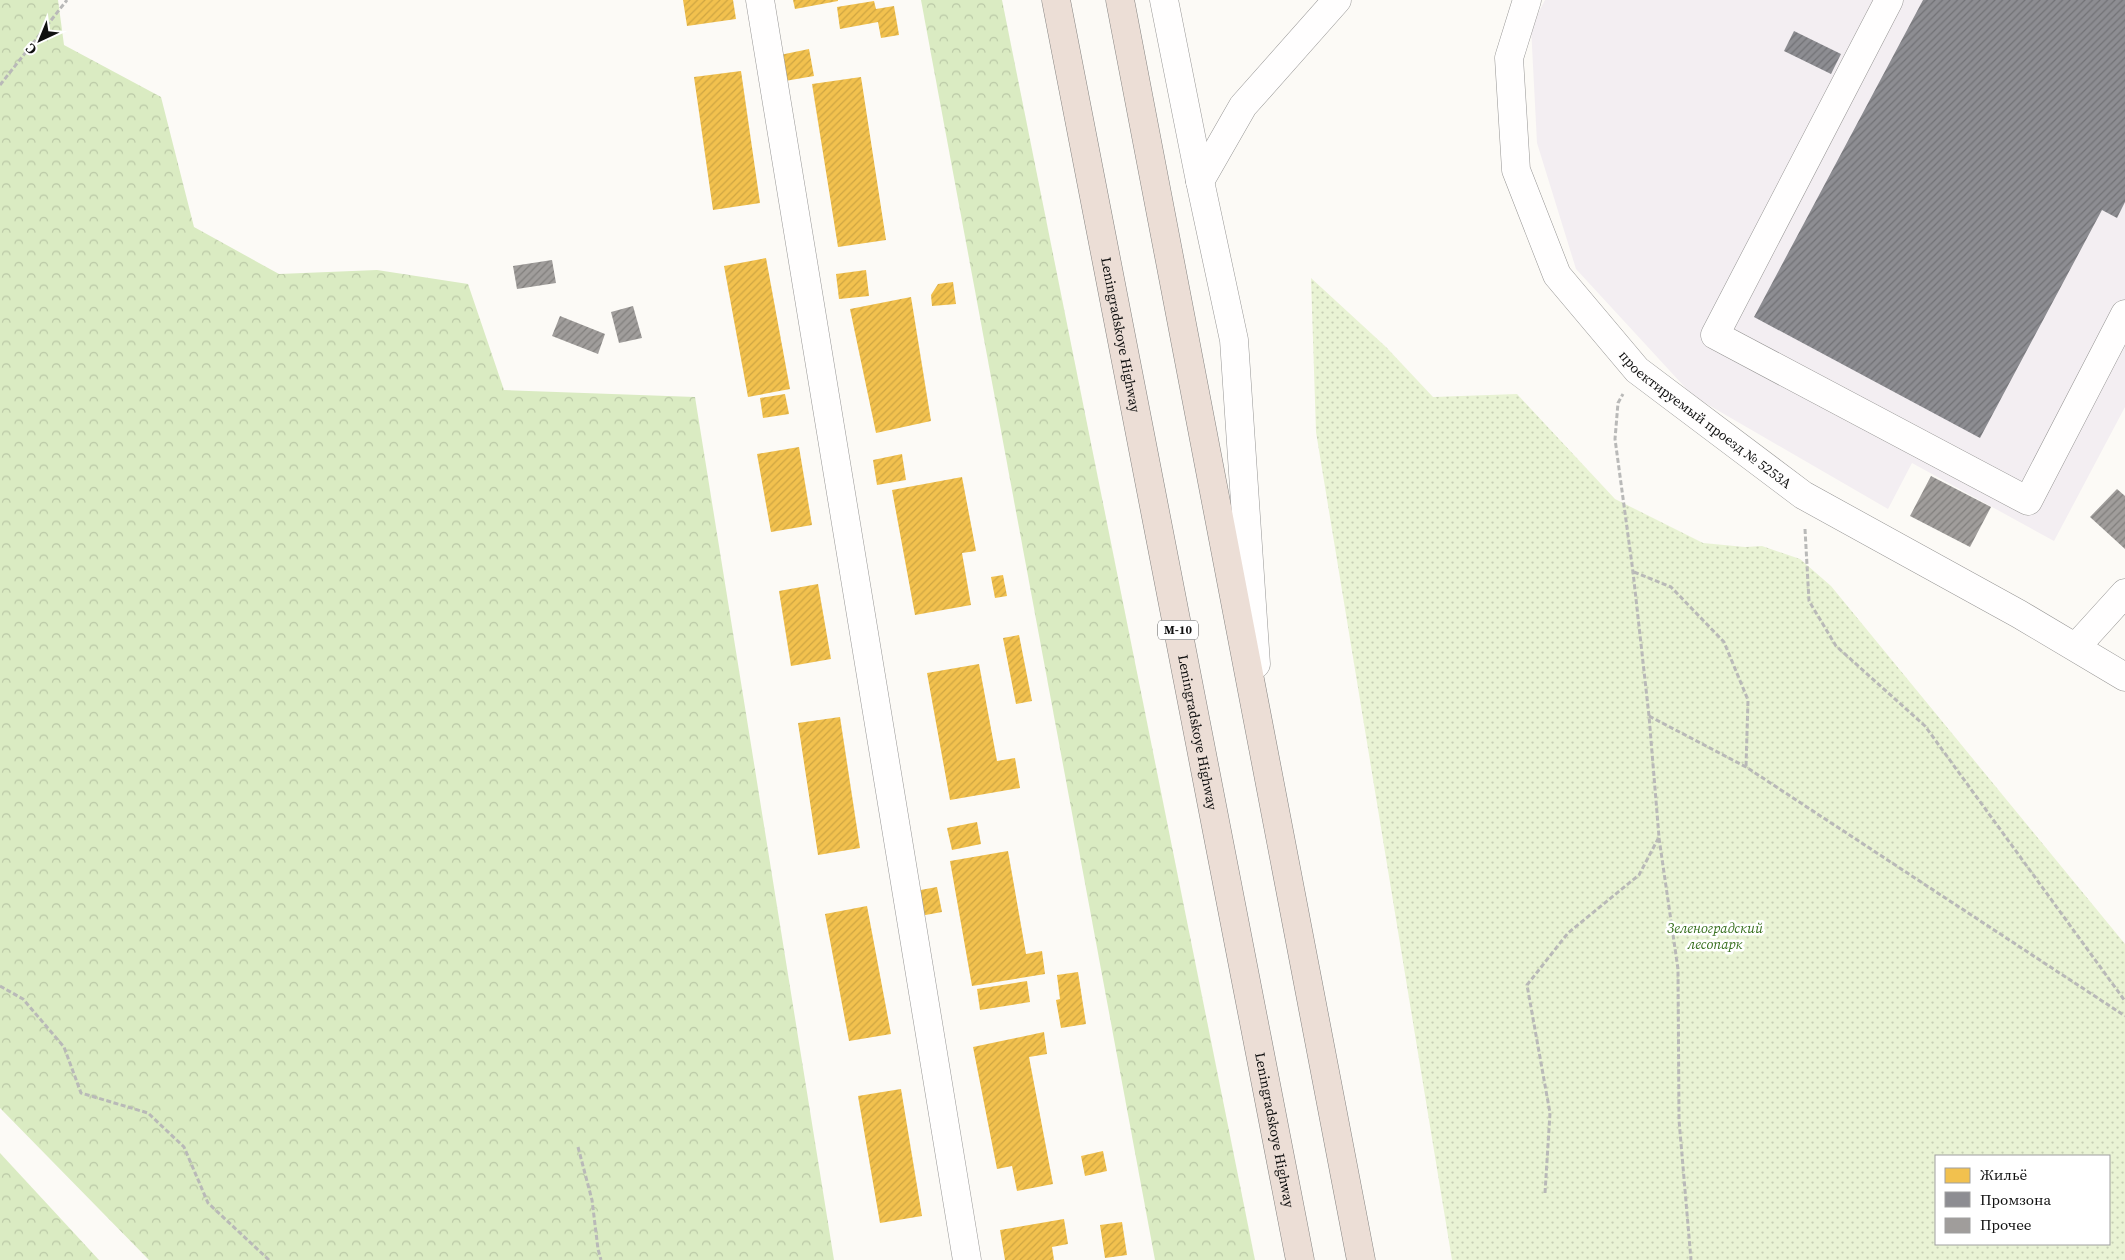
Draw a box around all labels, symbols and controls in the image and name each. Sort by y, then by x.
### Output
north arrow [15,15,65,65]
text: С [21,39,41,60]
street label: Leningradskoye Highway [1096,255,1146,415]
street label: проектируемый проезд № 5253А [1615,346,1796,493]
road number: М-10 [1158,620,1198,640]
street label: Leningradskoye Highway [1173,653,1223,813]
park label: Зеленоградский лесопарк [1667,918,1763,954]
street label: Leningradskoye Highway [1250,1051,1300,1210]
legend [1935,1155,2110,1245]
text: Жильё [1980,1164,2028,1185]
text: Промзона [1980,1189,2051,1210]
text: Прочее [1980,1214,2032,1235]

